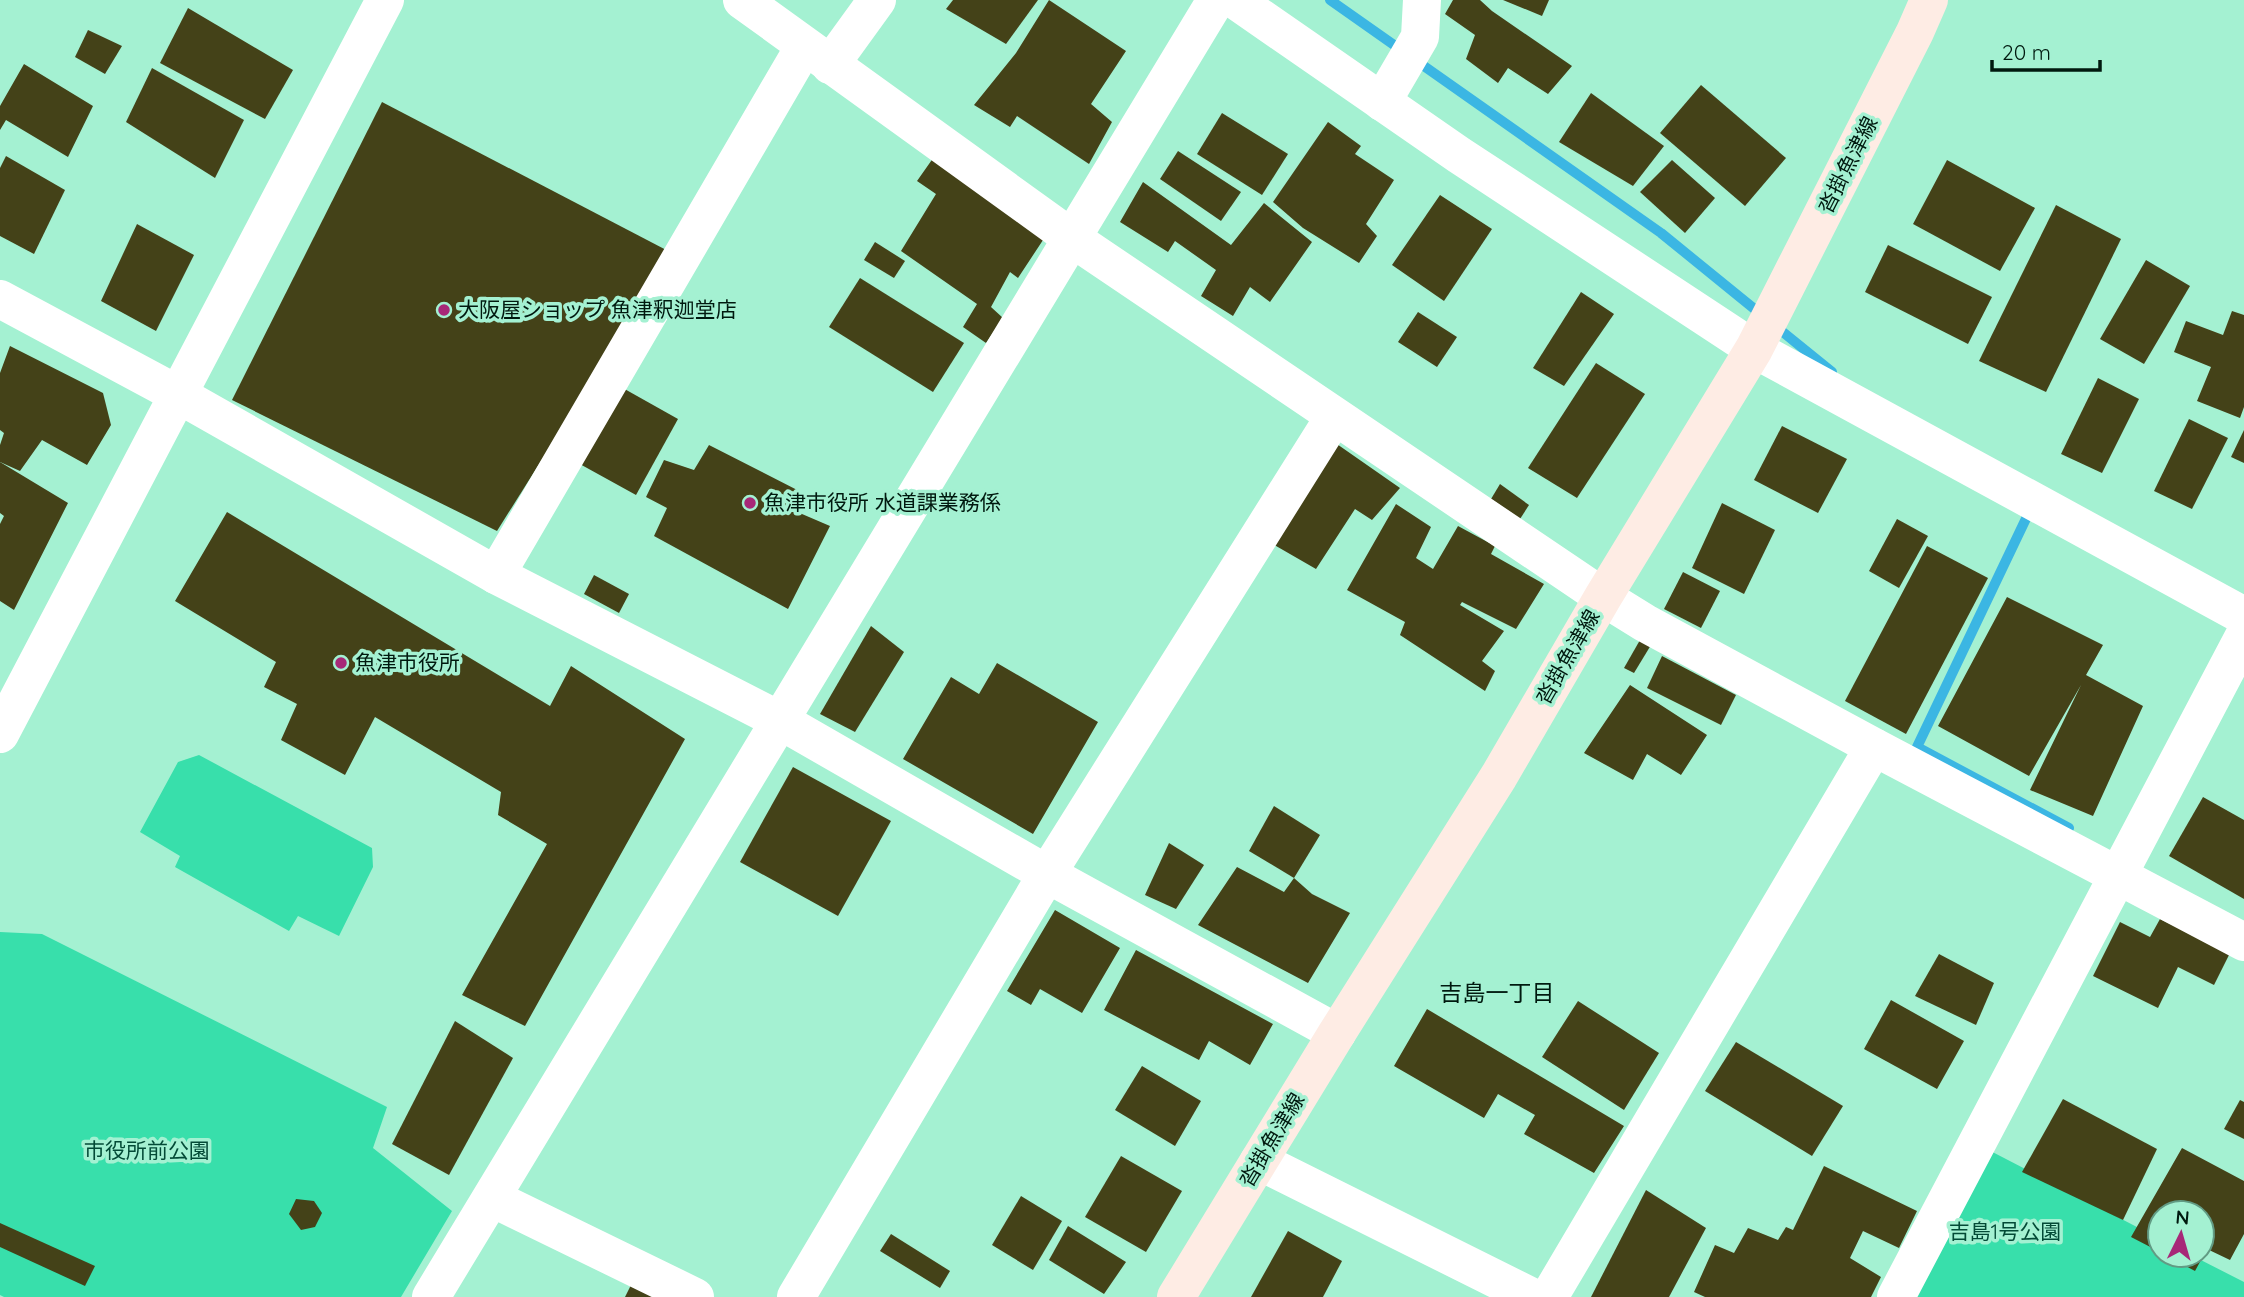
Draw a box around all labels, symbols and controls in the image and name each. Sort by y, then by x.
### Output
scale bar [1992,28,2100,72]
text: 20 m [2002,39,2051,65]
street label: 沓掛魚津線 [1812,112,1883,217]
place label: 大阪屋ショップ 魚津釈迦堂店 [458,296,737,322]
marker: 大阪屋ショップ 魚津釈迦堂店 [436,302,452,318]
place label: 魚津市役所 水道課業務係 [764,489,1001,515]
marker: 魚津市役所 水道課業務係 [742,495,758,511]
street label: 沓掛魚津線 [1530,605,1605,708]
place label: 魚津市役所 [355,649,460,675]
marker: 魚津市役所 [333,655,349,671]
district label: 吉島一丁目 [1440,978,1555,1007]
street label: 沓掛魚津線 [1233,1088,1309,1191]
park label: 市役所前公園 [84,1137,210,1163]
north arrow [2146,1199,2216,1269]
text: N [2174,1205,2190,1230]
park label: 吉島1号公園 [1949,1218,2061,1244]

